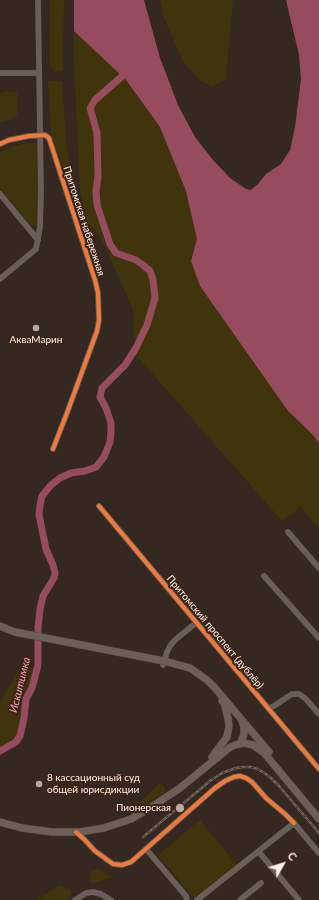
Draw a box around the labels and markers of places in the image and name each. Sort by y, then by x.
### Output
marker: АкваМарин [31,323,41,333]
place label: АкваМарин [10,334,62,346]
place label: 8 кассационный суд общей юрисдикции [47,772,140,796]
marker: 8 кассационный суд общей юрисдикции [34,779,44,789]
place label: Пионерская [116,802,171,814]
marker: Пионерская [174,802,186,814]

